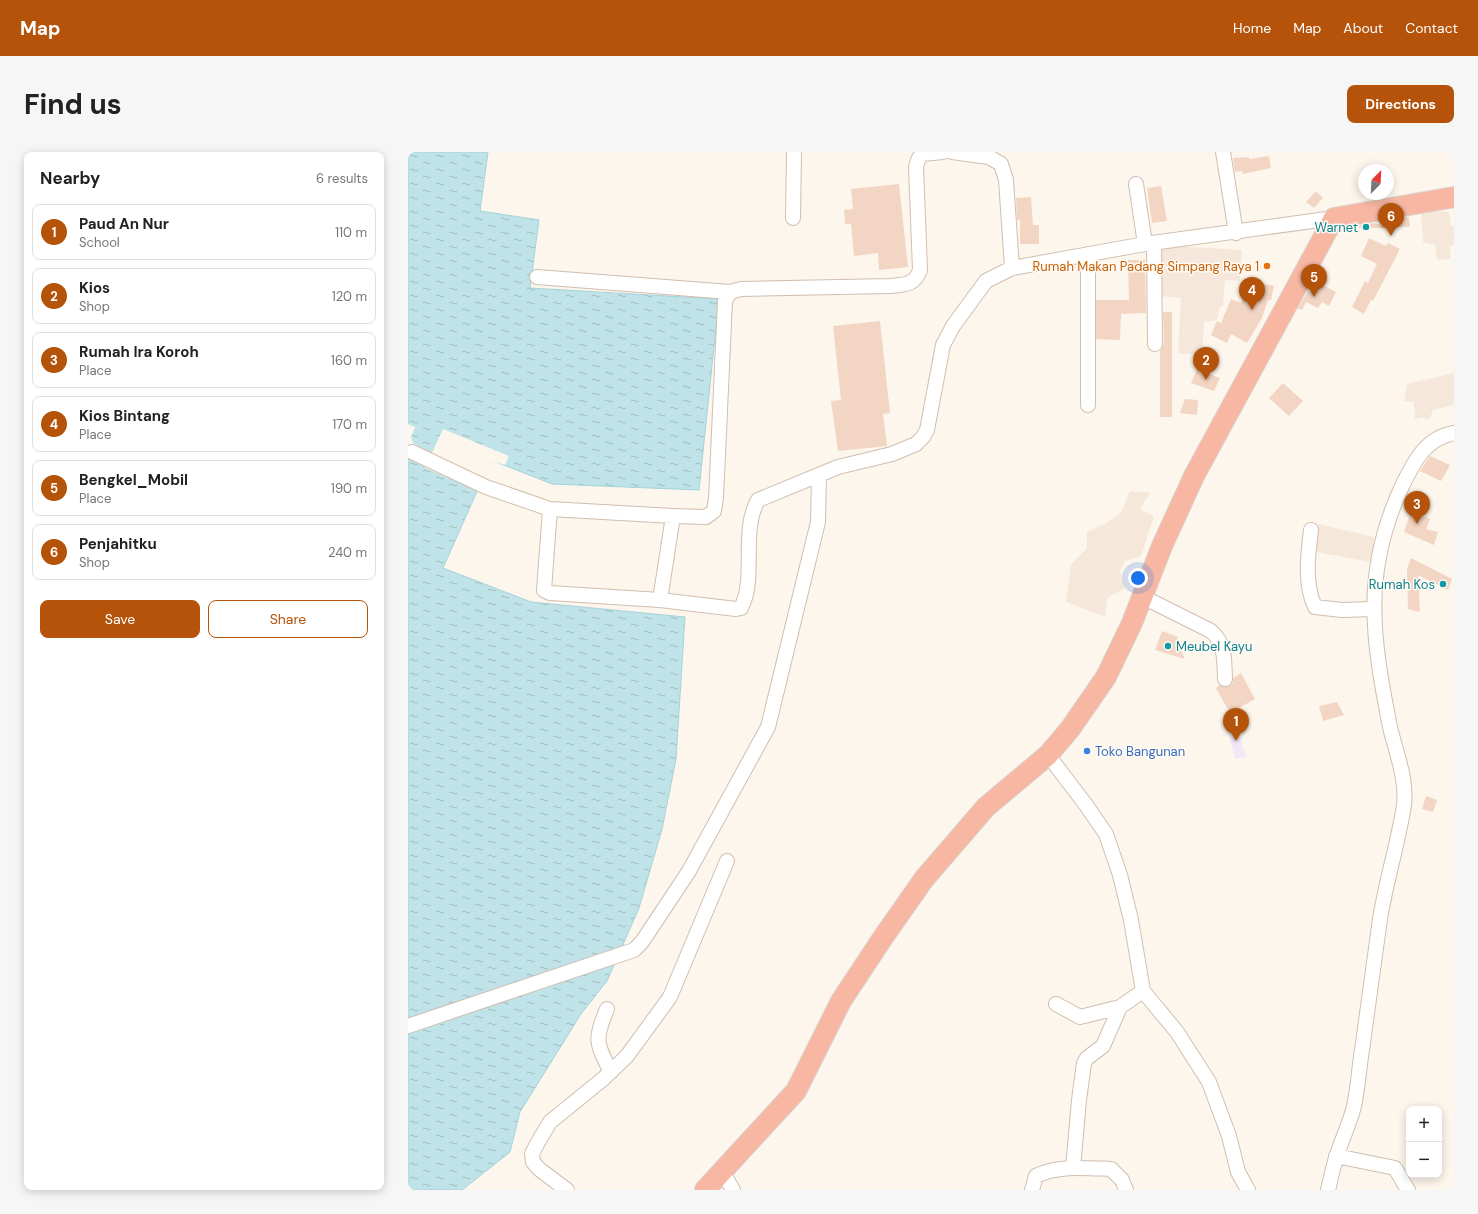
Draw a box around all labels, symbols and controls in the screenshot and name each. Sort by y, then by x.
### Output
text: Map [20,16,60,41]
text: Home [1233,19,1271,37]
text: Map [1293,19,1321,37]
text: About [1343,19,1383,37]
text: Contact [1405,19,1458,37]
button: Directions [1347,85,1454,123]
text: Find us [24,86,122,123]
north arrow [1358,164,1394,200]
text: Nearby [40,167,100,189]
text: 6 results [316,170,368,187]
pin: 6 [1378,203,1404,236]
text: Paud An Nur [79,214,169,234]
place label: Warnet [1314,219,1358,236]
marker: Warnet [1361,222,1371,232]
text: 1 [52,224,56,241]
text: 110 m [335,224,367,241]
text: School [79,234,120,251]
place label: Rumah Makan Padang Simpang Raya 1 [1033,258,1259,275]
marker: Rumah Makan Padang Simpang Raya 1 [1262,261,1272,271]
pin: 5 [1301,264,1327,297]
pin: 4 [1239,277,1265,310]
text: Kios [79,278,110,298]
text: 2 [50,288,58,305]
text: 120 m [332,288,367,305]
text: Shop [79,298,110,315]
text: Rumah Ira Koroh [79,342,199,362]
pin: 2 [1193,347,1219,380]
text: 3 [50,352,58,369]
text: 160 m [331,352,367,369]
text: Place [79,362,111,379]
text: Kios Bintang [79,406,170,426]
text: 4 [50,416,58,433]
text: 170 m [332,416,367,433]
text: Place [79,426,111,443]
text: Bengkel_Mobil [79,470,188,490]
text: 5 [50,480,58,497]
text: 190 m [331,480,367,497]
text: Place [79,490,111,507]
pin: 3 [1404,491,1430,524]
text: Penjahitku [79,534,157,554]
text: 6 [50,544,58,561]
text: 240 m [328,544,367,561]
text: Shop [79,554,110,571]
your location [1128,568,1148,588]
place label: Rumah Kos [1369,576,1435,593]
marker: Rumah Kos [1438,579,1448,589]
button: Save [40,600,200,638]
button: Share [208,600,368,638]
place label: Meubel Kayu [1176,638,1253,655]
marker: Meubel Kayu [1163,641,1173,651]
pin: 1 [1223,708,1249,741]
place label: Toko Bangunan [1095,743,1185,760]
marker: Toko Bangunan [1082,746,1092,756]
map controls [1406,1106,1442,1178]
button: + [1406,1106,1442,1142]
button: − [1406,1142,1442,1178]

